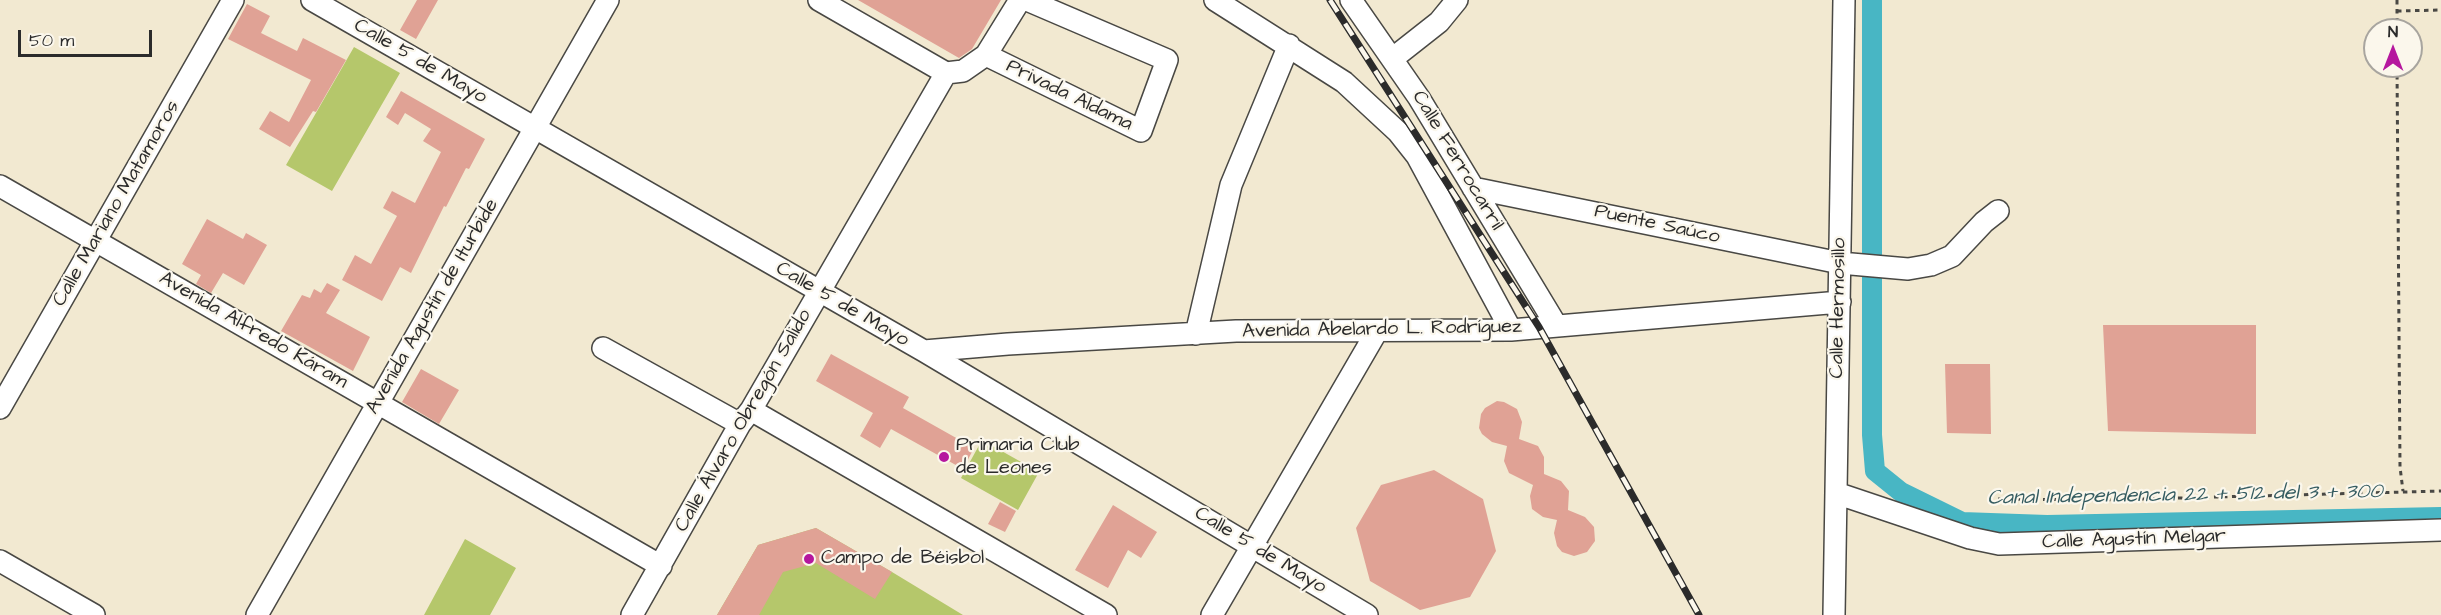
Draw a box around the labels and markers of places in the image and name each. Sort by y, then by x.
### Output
place label: Primaria Club de Leones [956,434,1079,481]
marker: Primaria Club de Leones [937,450,951,464]
place label: Campo de Béisbol [821,547,984,571]
marker: Campo de Béisbol [802,552,816,566]

